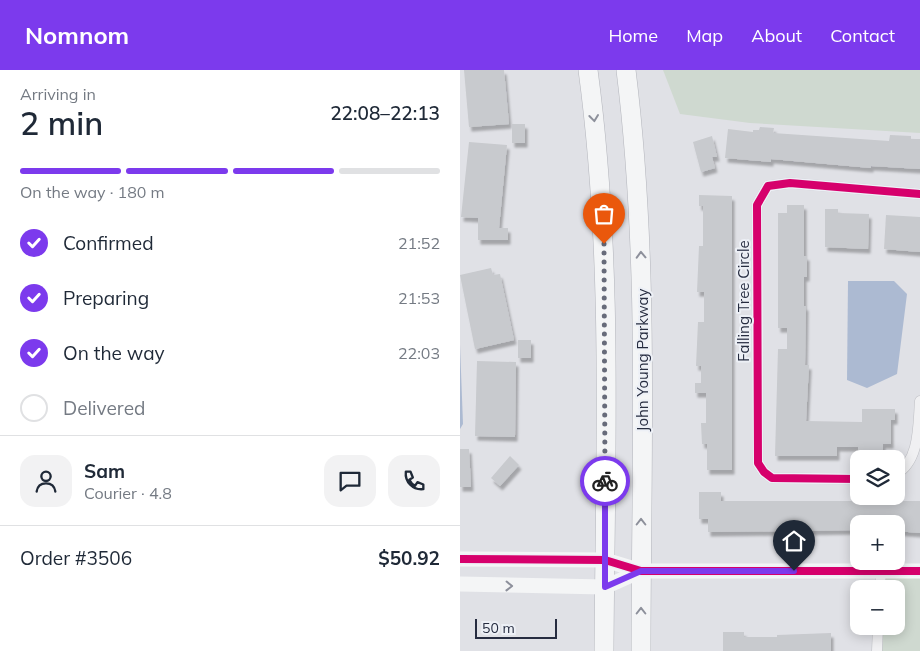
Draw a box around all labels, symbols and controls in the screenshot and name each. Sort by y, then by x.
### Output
text: Nomnom [25,20,129,50]
text: Home [608,24,658,47]
text: Map [686,24,723,47]
text: About [751,24,802,47]
text: Contact [830,24,895,47]
text: Arriving in [20,84,96,104]
text: 22:08–22:13 [330,101,440,125]
text: 2 min [20,103,103,143]
one-way arrow [588,115,599,123]
text: On the way · 180 m [20,182,165,202]
pin [583,193,625,244]
icon: bag [590,200,618,228]
icon: check [20,229,48,257]
text: Confirmed [63,231,154,255]
text: 21:52 [398,233,440,253]
street label: Falling Tree Circle [734,240,753,362]
one-way arrow [636,251,646,258]
icon: check [20,284,48,312]
text: Preparing [63,286,149,310]
text: 21:53 [398,288,440,308]
street label: John Young Parkway [633,288,652,432]
icon: check [20,339,48,367]
text: On the way [63,341,165,365]
text: 22:03 [398,343,440,363]
text: Delivered [63,396,145,420]
map controls [850,450,905,635]
button: layers [850,450,905,505]
button: person [20,455,72,507]
button: chat [324,455,376,507]
button: phone [388,455,440,507]
courier [580,456,630,506]
text: Sam [84,459,125,483]
icon: bike [591,467,619,495]
text: Courier · 4.8 [84,483,172,503]
button: + [850,515,905,570]
one-way arrow [636,518,646,526]
pin [773,520,815,571]
icon: home [780,527,808,555]
text: Order #3506 [20,546,132,570]
text: $50.92 [378,546,440,570]
button: − [850,580,905,635]
one-way arrow [505,581,513,591]
one-way arrow [636,607,646,614]
scale bar [475,616,558,639]
text: 50 m [482,619,515,637]

